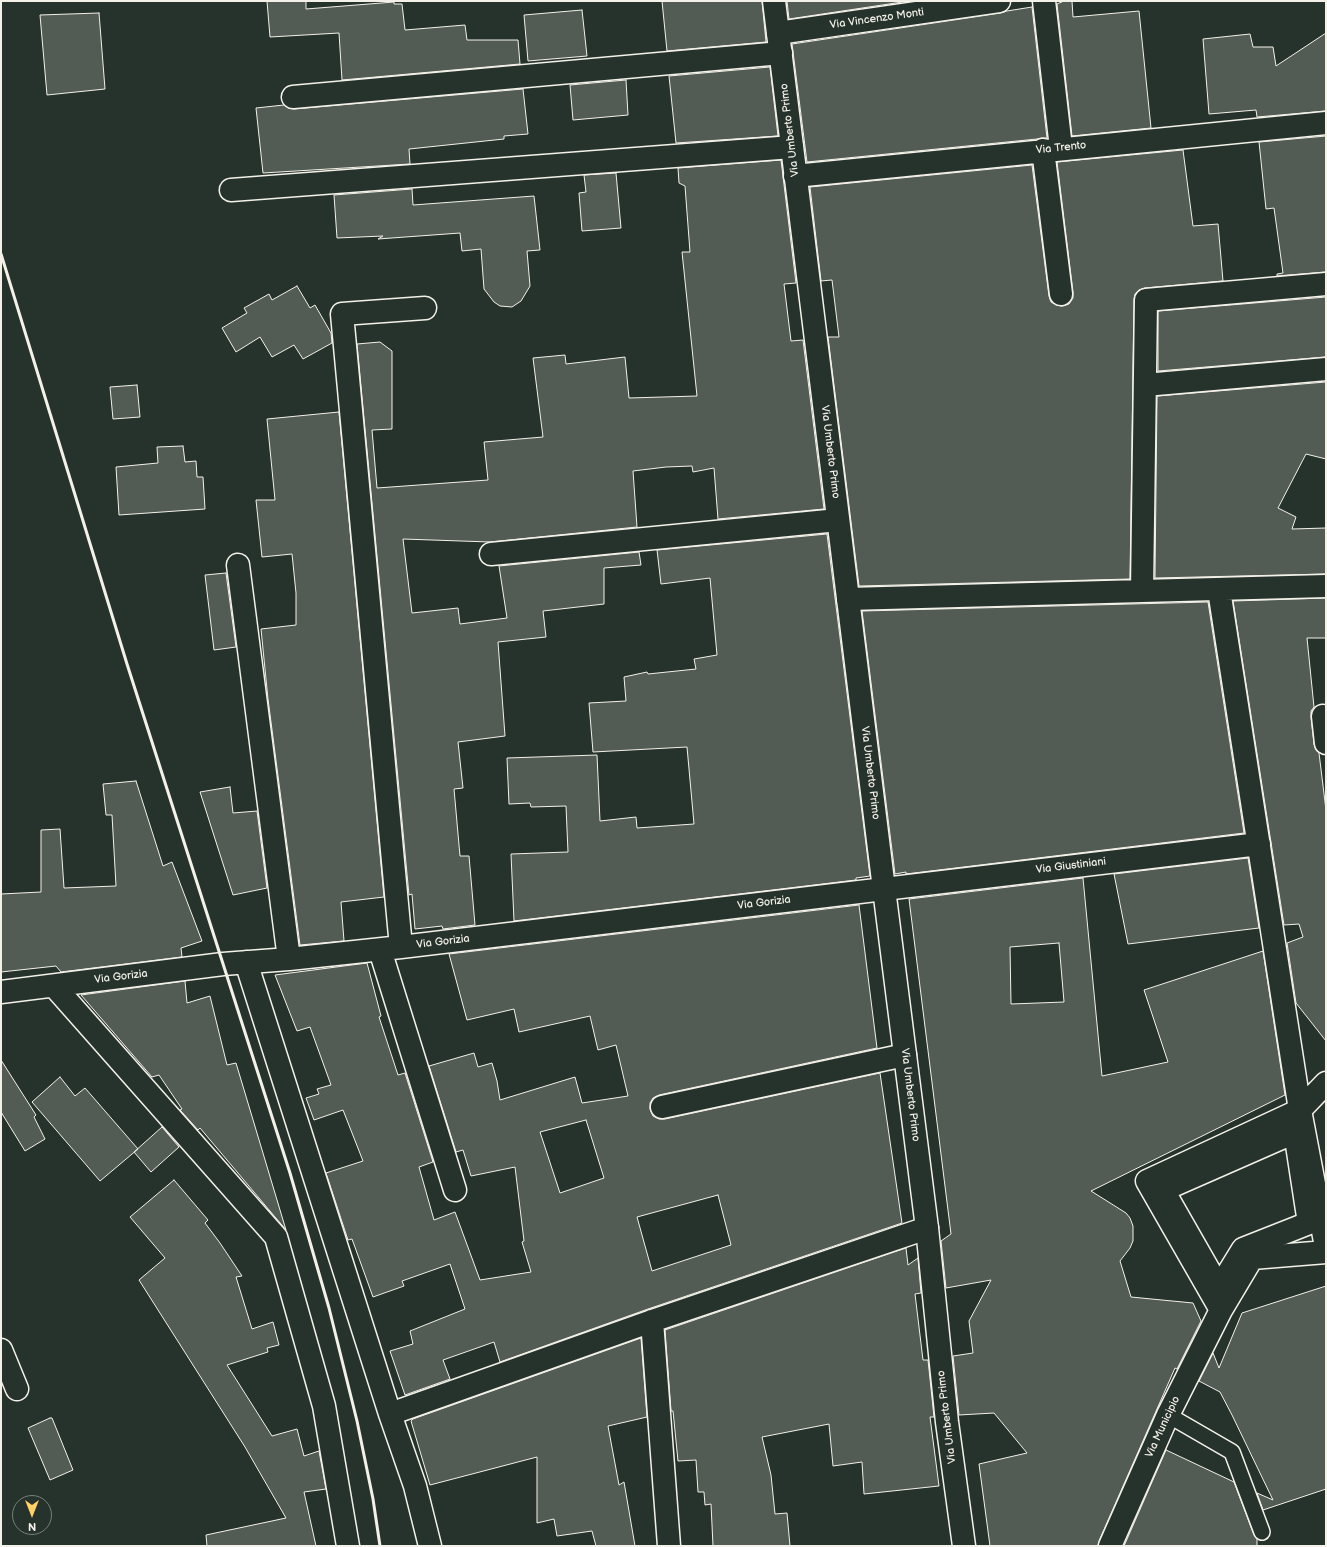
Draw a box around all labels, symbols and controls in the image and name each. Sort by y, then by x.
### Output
street label: Via Vincenzo Monti [829,6,925,32]
street label: Via Umberto Primo [778,83,802,177]
street label: Via Trento [1035,139,1087,157]
street label: Via Umberto Primo [818,405,842,499]
street label: Via Umberto Primo [858,726,882,820]
street label: Via Giustiniani [1035,855,1107,877]
street label: Via Gorizia [737,893,791,913]
street label: Via Gorizia [416,932,470,952]
street label: Via Gorizia [94,967,148,987]
street label: Via Umberto Primo [898,1048,922,1142]
street label: Via Umberto Primo [935,1370,959,1464]
street label: Via Municipio [1143,1394,1183,1460]
north arrow [12,1495,52,1535]
text: N [28,1520,36,1533]

